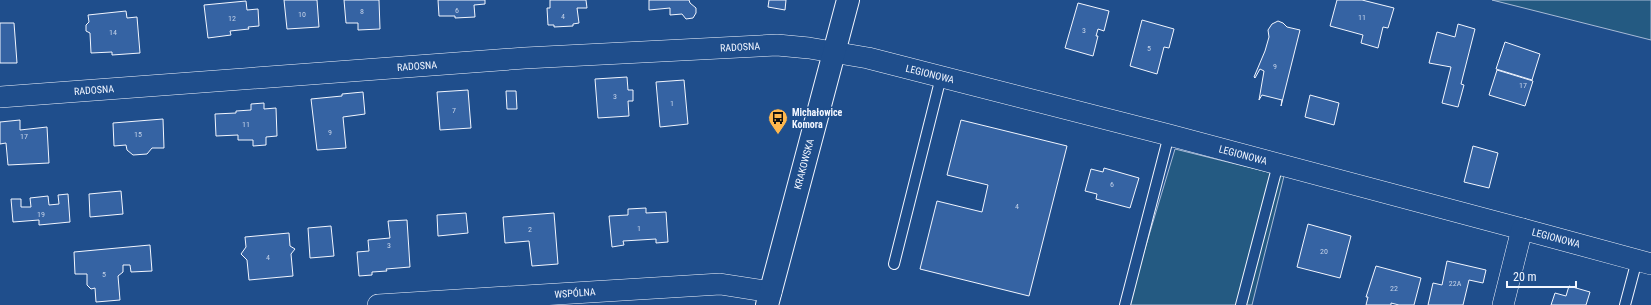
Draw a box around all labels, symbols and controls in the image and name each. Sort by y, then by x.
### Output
house number: 6 [455,6,459,15]
house number: 8 [360,7,364,16]
house number: 10 [298,10,306,19]
house number: 4 [561,12,565,21]
house number: 11 [1358,13,1366,22]
house number: 12 [228,14,236,23]
house number: 3 [1082,26,1086,35]
house number: 14 [109,28,117,37]
street label: RADOSNA [720,40,761,54]
house number: 5 [1147,44,1151,53]
street label: RADOSNA [397,59,438,73]
house number: 9 [1273,62,1277,71]
street label: LEGIONOWA [905,63,956,85]
house number: 17 [1519,81,1527,90]
street label: RADOSNA [74,83,115,97]
house number: 3 [613,92,617,101]
house number: 1 [670,99,674,108]
house number: 7 [452,106,456,115]
bus stop icon: Michałowice Komora [767,107,789,135]
place label: Michałowice Komora [792,107,843,130]
house number: 11 [242,120,250,129]
house number: 9 [328,128,332,137]
house number: 15 [134,130,142,139]
house number: 17 [20,132,28,141]
street label: KRAKOWSKA [792,137,816,190]
street label: LEGIONOWA [1218,143,1269,167]
house number: 6 [1110,180,1114,189]
house number: 4 [1015,202,1019,211]
house number: 19 [37,210,45,219]
house number: 1 [637,224,641,233]
house number: 2 [528,225,532,234]
street label: LEGIONOWA [1531,226,1582,250]
house number: 3 [387,241,391,250]
house number: 20 [1320,247,1328,256]
house number: 4 [266,253,270,262]
scale bar [1507,263,1576,289]
house number: 5 [102,270,106,279]
text: 20 m [1513,270,1537,284]
house number: 22A [1449,279,1462,288]
house number: 22 [1390,284,1398,293]
street label: WSPÓLNA [554,285,596,300]

